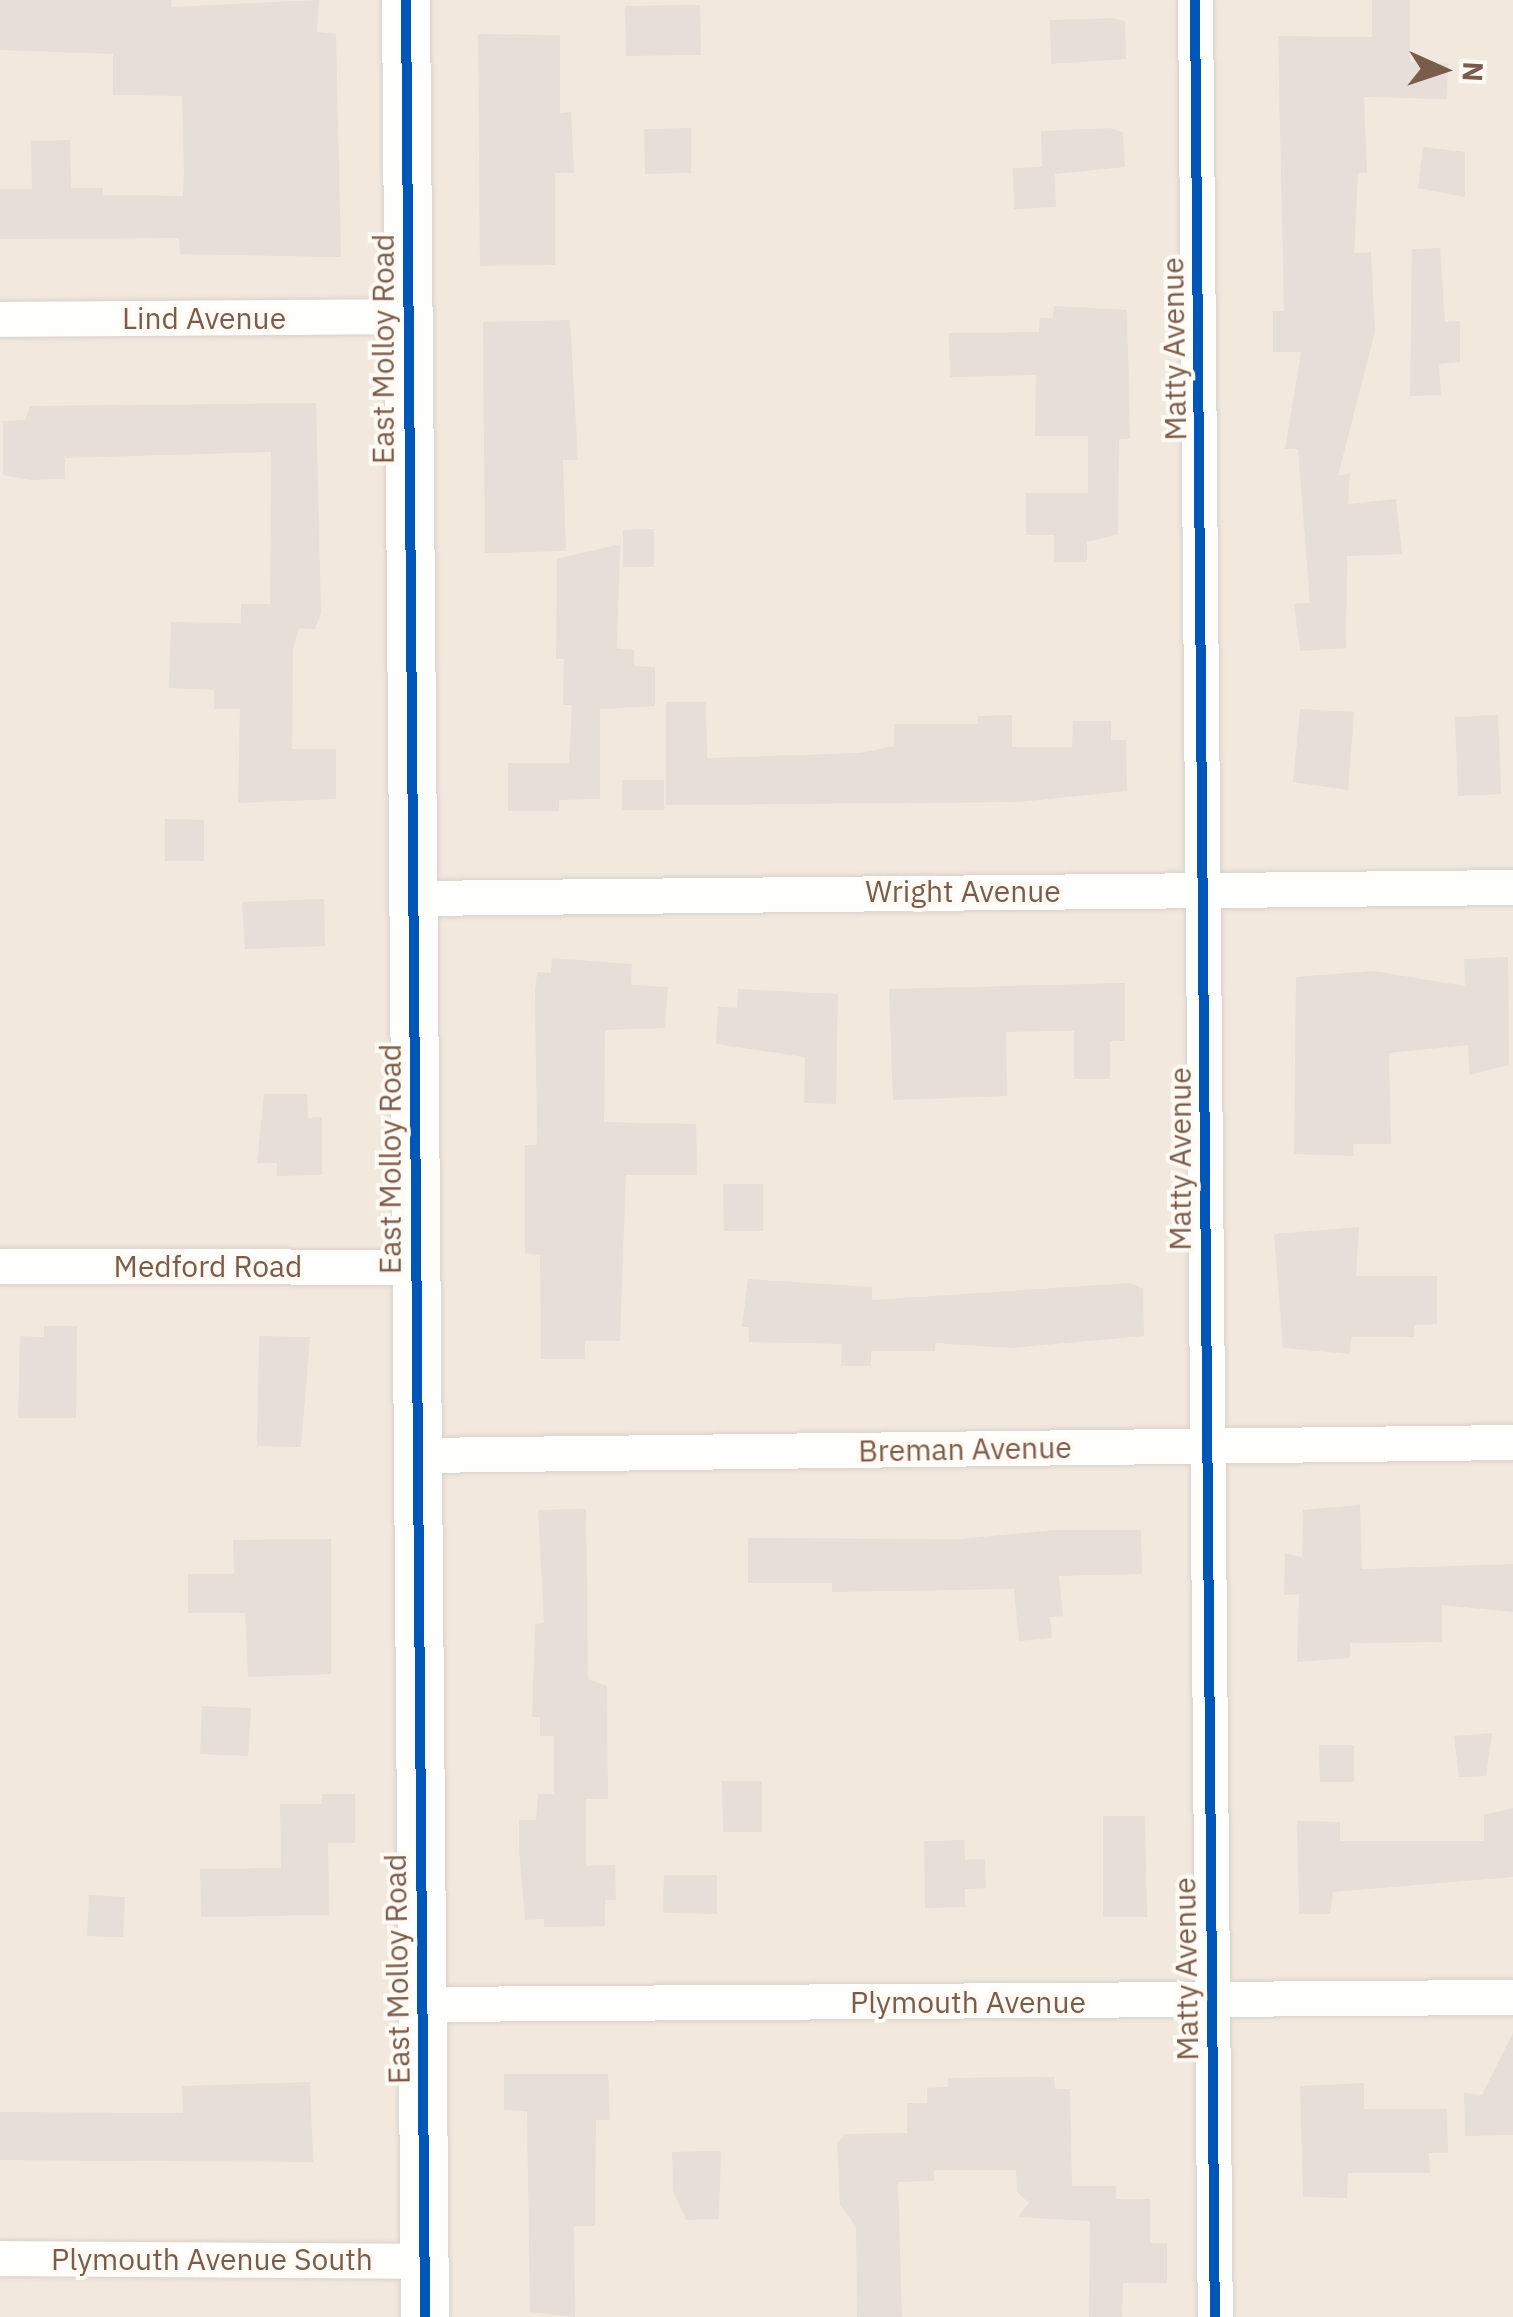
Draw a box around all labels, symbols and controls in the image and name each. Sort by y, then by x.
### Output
north arrow [1393,20,1493,120]
text: N [1454,61,1492,83]
street label: East Molloy Road [365,234,401,464]
street label: Matty Avenue [1154,257,1194,441]
street label: Lind Avenue [122,300,286,336]
street label: Wright Avenue [865,873,1061,909]
street label: East Molloy Road [372,1044,408,1274]
street label: Matty Avenue [1162,1067,1198,1251]
street label: Medford Road [114,1248,302,1284]
street label: Breman Avenue [858,1429,1072,1469]
street label: East Molloy Road [377,1853,417,2085]
street label: Matty Avenue [1166,1877,1206,2061]
street label: Plymouth Avenue [850,1984,1086,2020]
street label: Plymouth Avenue South [51,2241,373,2277]

